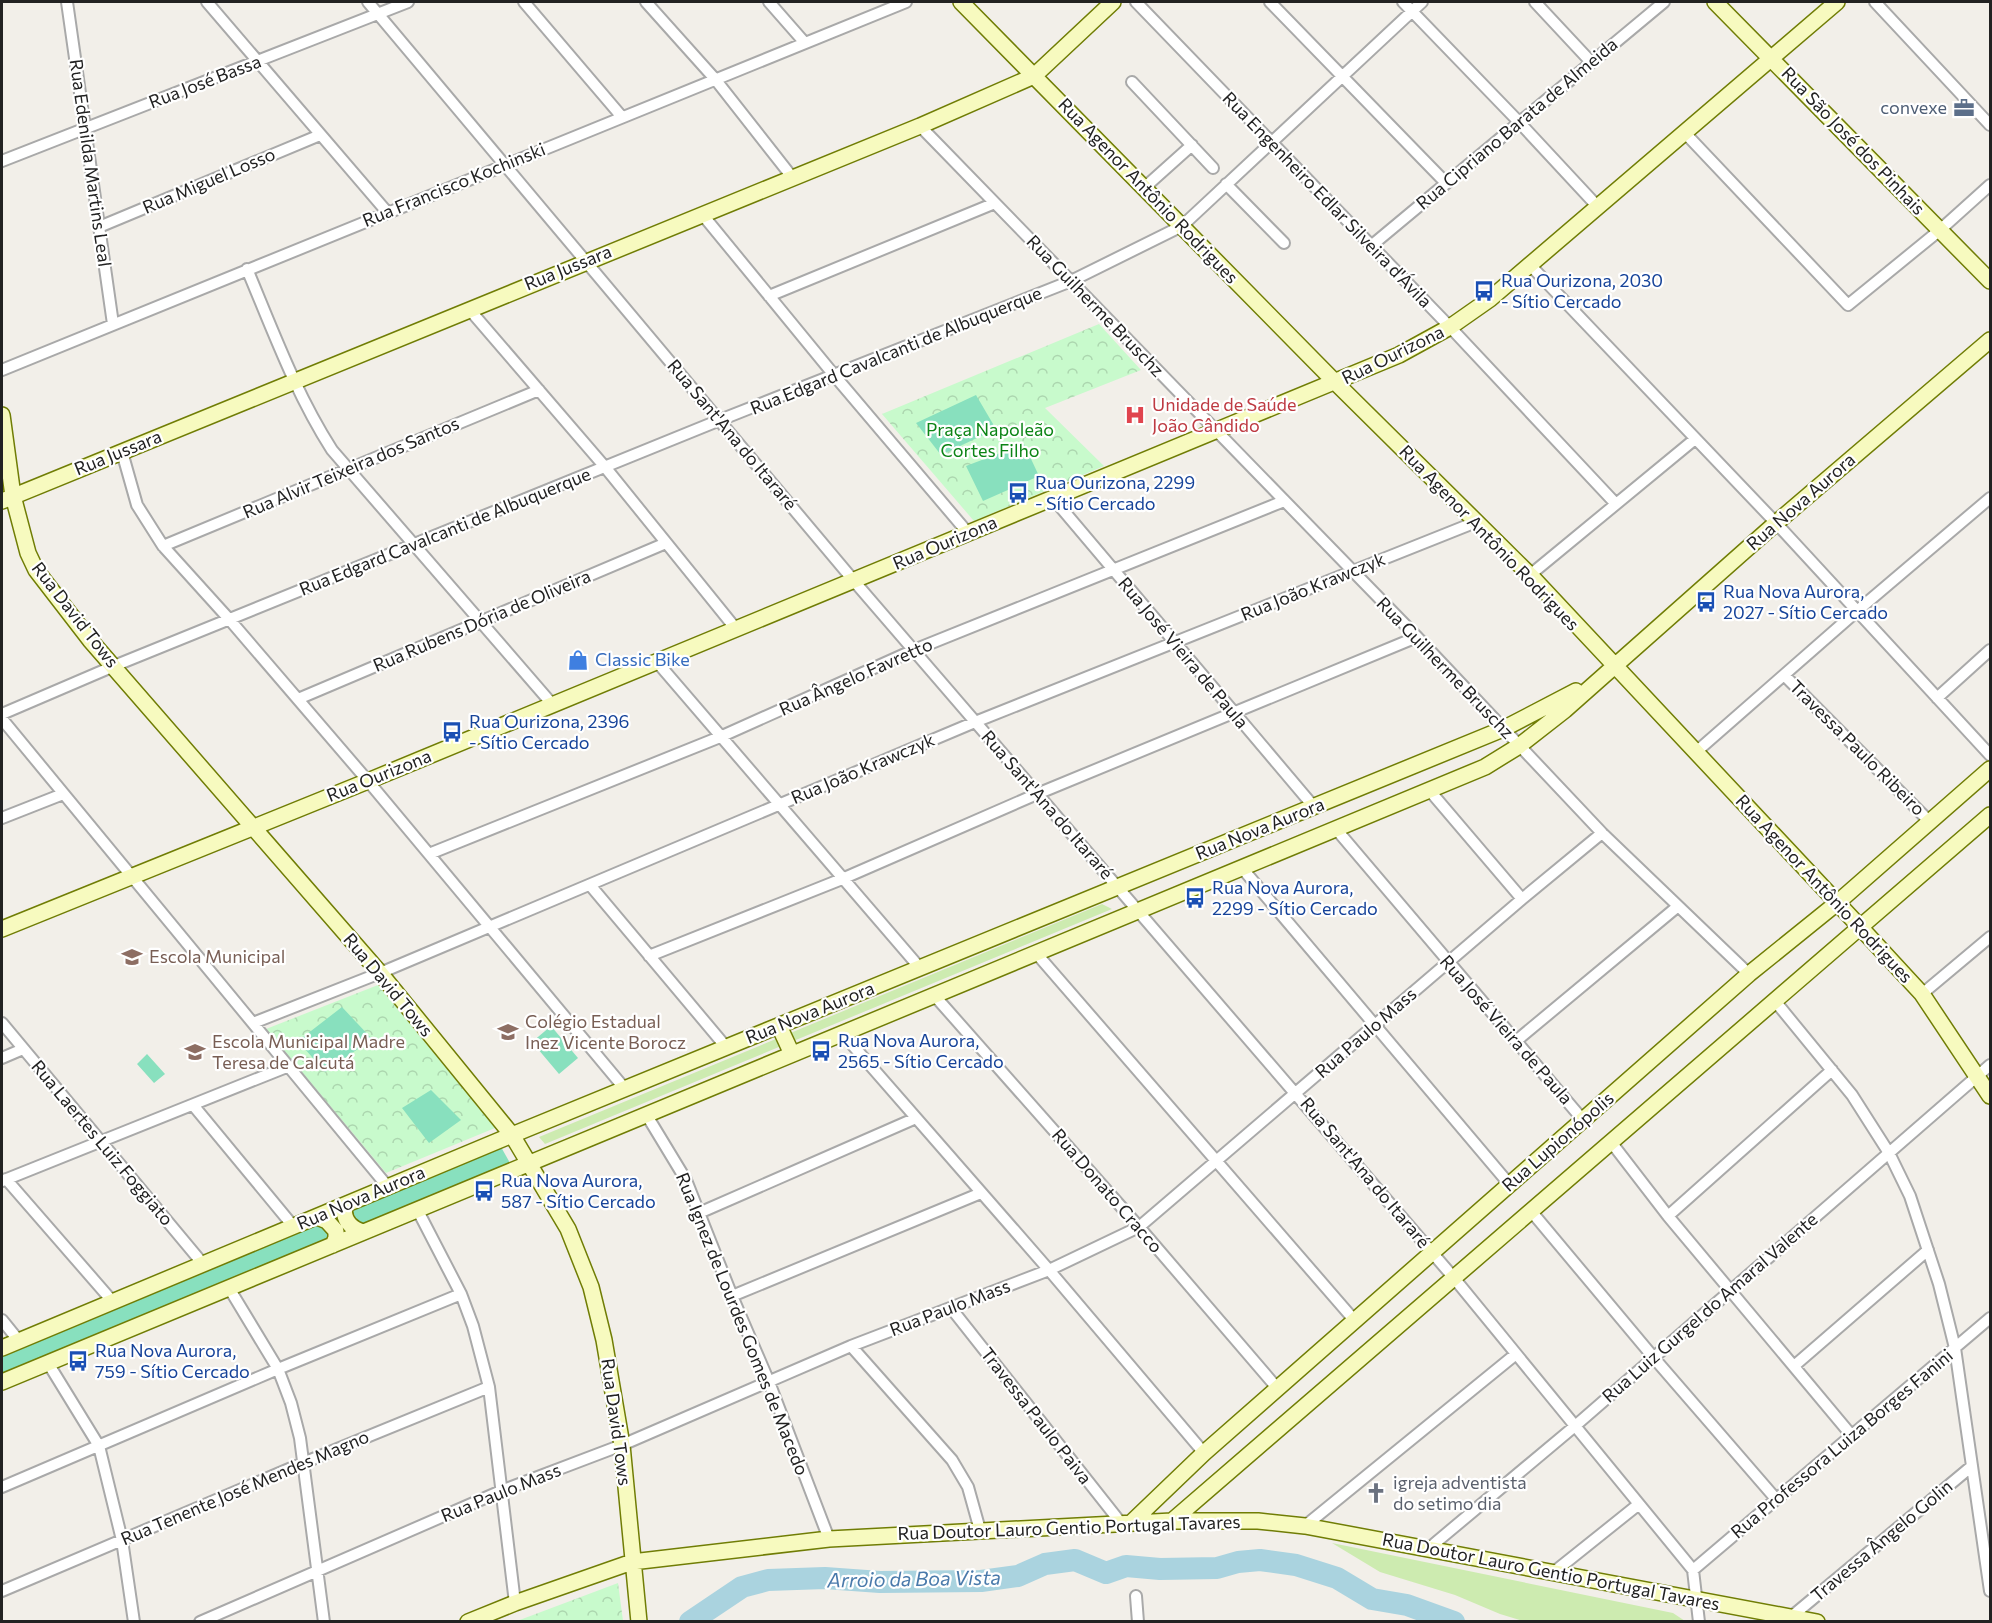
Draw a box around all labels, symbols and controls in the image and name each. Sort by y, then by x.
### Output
street label: Rua Cipriano Barata de Almeida [1411,33,1621,214]
street label: Rua José Bassa [145,50,264,113]
street label: Rua Edenilda Martins Leal [66,58,116,268]
street label: Rua São José dos Pinhais [1777,62,1930,219]
street label: Rua Engenheiro Edlar Silveira d'Ávila [1218,87,1437,312]
street label: Rua Agenor Antônio Rodrigues [1054,93,1243,288]
place label: convexe [1880,96,1947,118]
office icon: convexe [1952,96,1976,120]
street label: Rua Francisco Kochinski [359,137,548,231]
street label: Rua Miguel Losso [139,142,278,218]
street label: Rua Guilherme Bruschz [1022,230,1169,381]
street label: Rua Jussara [521,240,615,295]
place label: Rua Ourizona, 2030 - Sítio Cercado [1501,269,1663,312]
bus stop icon: Rua Ourizona, 2030 - Sítio Cercado [1472,279,1496,303]
street label: Rua Edgard Cavalcanti de Albuquerque [747,281,1045,419]
street label: Rua Ourizona [1338,320,1447,388]
street label: Rua Sant'Ana do Itararé [663,355,802,514]
place label: Unidade de Saúde João Cândido [1152,393,1297,436]
hospital icon: Unidade de Saúde João Cândido [1123,403,1147,427]
street label: Rua Alvir Teixeira dos Santos [239,411,462,523]
park label: Praça Napoleão Cortes Filho [926,418,1054,461]
street label: Rua Jussara [71,425,165,480]
street label: Rua Agenor Antônio Rodrigues [1395,440,1584,635]
street label: Rua Nova Aurora [1741,448,1859,555]
street label: Rua Edgard Cavalcanti de Albuquerque [296,462,594,600]
place label: Rua Ourizona, 2299 - Sítio Cercado [1035,471,1195,514]
bus stop icon: Rua Ourizona, 2299 - Sítio Cercado [1006,481,1030,505]
street label: Rua Ourizona [889,510,1000,574]
street label: Rua João Krawczyk [1237,547,1388,625]
street label: Rua David Tows [28,557,124,672]
street label: Rua Rubens Dória de Oliveira [369,564,594,676]
street label: Rua José Vieira de Paula [1114,572,1254,733]
place label: Rua Nova Aurora, 2027 - Sítio Cercado [1723,580,1888,623]
bus stop icon: Rua Nova Aurora, 2027 - Sítio Cercado [1694,590,1718,614]
street label: Rua Guilherme Bruschz [1372,592,1519,743]
street label: Rua Ângelo Favretto [776,632,936,720]
shop icon: Classic Bike [566,648,590,672]
place label: Classic Bike [595,648,690,670]
street label: Travessa Paulo Ribeiro [1785,675,1930,820]
place label: Rua Ourizona, 2396 - Sítio Cercado [469,710,630,753]
bus stop icon: Rua Ourizona, 2396 - Sítio Cercado [440,720,464,744]
street label: Rua Sant'Ana do Itararé [977,725,1118,883]
street label: Rua João Krawczyk [788,728,938,808]
street label: Rua Ourizona [323,744,434,806]
street label: Rua Agenor Antônio Rodrigues [1732,790,1918,987]
street label: Rua Nova Aurora [1192,792,1327,864]
place label: Rua Nova Aurora, 2299 - Sítio Cercado [1212,876,1378,919]
bus stop icon: Rua Nova Aurora, 2299 - Sítio Cercado [1183,886,1207,910]
street label: Rua David Tows [339,928,438,1041]
school or university icon: Escola Municipal [120,945,144,969]
place label: Escola Municipal [149,945,285,967]
street label: Rua José Vieira de Paula [1436,950,1578,1109]
street label: Rua Nova Aurora [742,976,877,1048]
street label: Rua Paulo Mass [1310,982,1421,1082]
place label: Colégio Estadual Inez Vicente Borocz [525,1010,686,1053]
school or university icon: Colégio Estadual Inez Vicente Borocz [496,1020,520,1044]
place label: Rua Nova Aurora, 2565 - Sítio Cercado [838,1029,1004,1072]
place label: Escola Municipal Madre Teresa de Calcutá [212,1030,405,1073]
bus stop icon: Rua Nova Aurora, 2565 - Sítio Cercado [809,1039,833,1063]
school or university icon: Escola Municipal Madre Teresa de Calcutá [183,1040,207,1064]
street label: Rua Laertes Luiz Foggiato [27,1055,178,1230]
street label: Rua Lupionópolis [1497,1087,1618,1196]
street label: Rua Sant'Ana do Itararé [1296,1093,1435,1252]
street label: Rua Donato Cracco [1048,1124,1168,1257]
street label: Rua Nova Aurora [293,1160,428,1234]
place label: Rua Nova Aurora, 587 - Sítio Cercado [501,1169,656,1212]
street label: Rua Ignez de Lourdes Gomes de Macedo [672,1169,814,1478]
bus stop icon: Rua Nova Aurora, 587 - Sítio Cercado [472,1179,496,1203]
street label: Rua Luiz Gurgel do Amaral Valente [1597,1208,1822,1407]
street label: Rua Paulo Mass [886,1274,1013,1340]
place label: Rua Nova Aurora, 759 - Sítio Cercado [95,1339,250,1382]
street label: Travessa Paulo Paiva [977,1343,1097,1488]
street label: Rua Professora Luiza Borges Fanini [1726,1344,1957,1543]
bus stop icon: Rua Nova Aurora, 759 - Sítio Cercado [66,1349,90,1373]
street label: Rua David Tows [597,1357,637,1487]
street label: Rua Tenente José Mendes Magno [117,1425,372,1549]
street label: Rua Paulo Mass [438,1458,564,1526]
place label: igreja adventista do setimo dia [1393,1471,1527,1514]
street label: Travessa Ângelo Golin [1806,1475,1957,1606]
church icon: igreja adventista do setimo dia [1364,1481,1388,1505]
street label: Rua Doutor Lauro Gentio Portugal Tavares [897,1510,1241,1544]
street label: Rua Doutor Lauro Gentio Portugal Tavares [1381,1527,1722,1615]
water label: Arroio da Boa Vista [826,1564,1001,1592]

